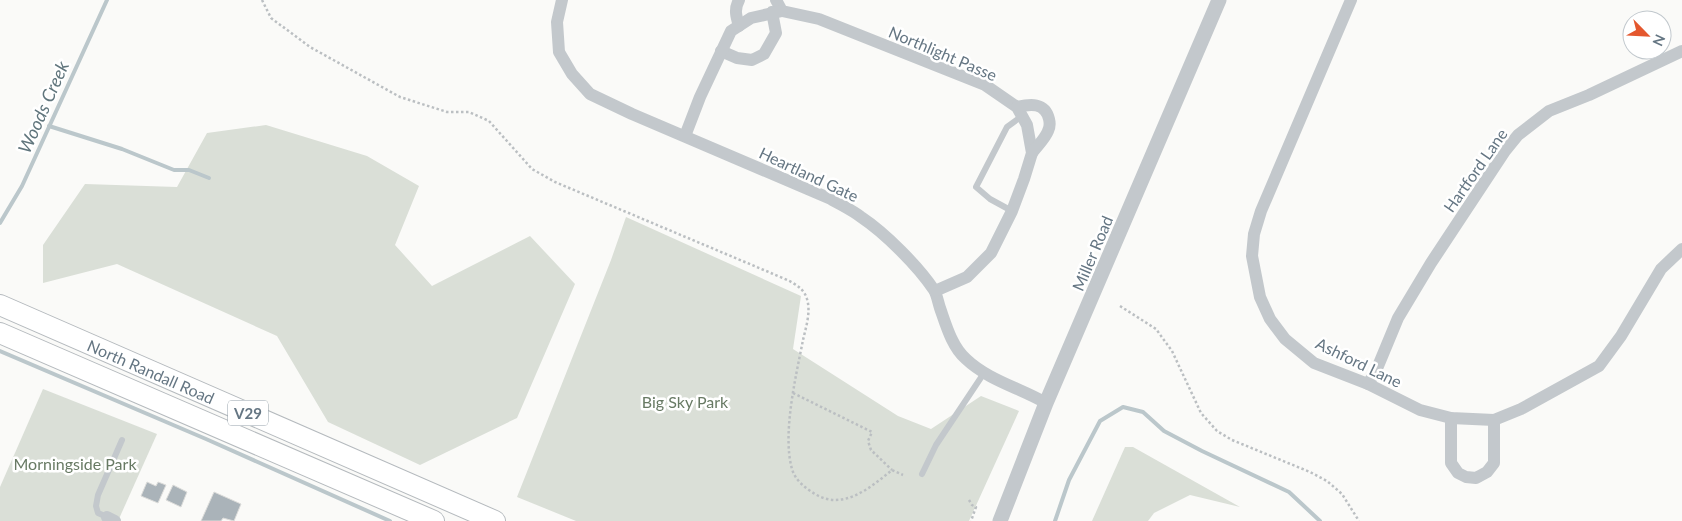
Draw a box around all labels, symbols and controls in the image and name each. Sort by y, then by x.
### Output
north arrow [1622,10,1672,60]
street label: Northlight Passe [886,22,1000,84]
text: N [1649,32,1669,49]
water label: Woods Creek [13,57,73,156]
street label: Hartford Lane [1439,125,1511,215]
street label: Heartland Gate [756,143,862,205]
street label: Miller Road [1068,213,1116,293]
street label: Ashford Lane [1313,333,1405,391]
street label: North Randall Road [85,335,218,407]
park label: Big Sky Park [642,392,729,411]
road number: V29 [228,400,268,426]
park label: Morningside Park [13,454,137,473]

